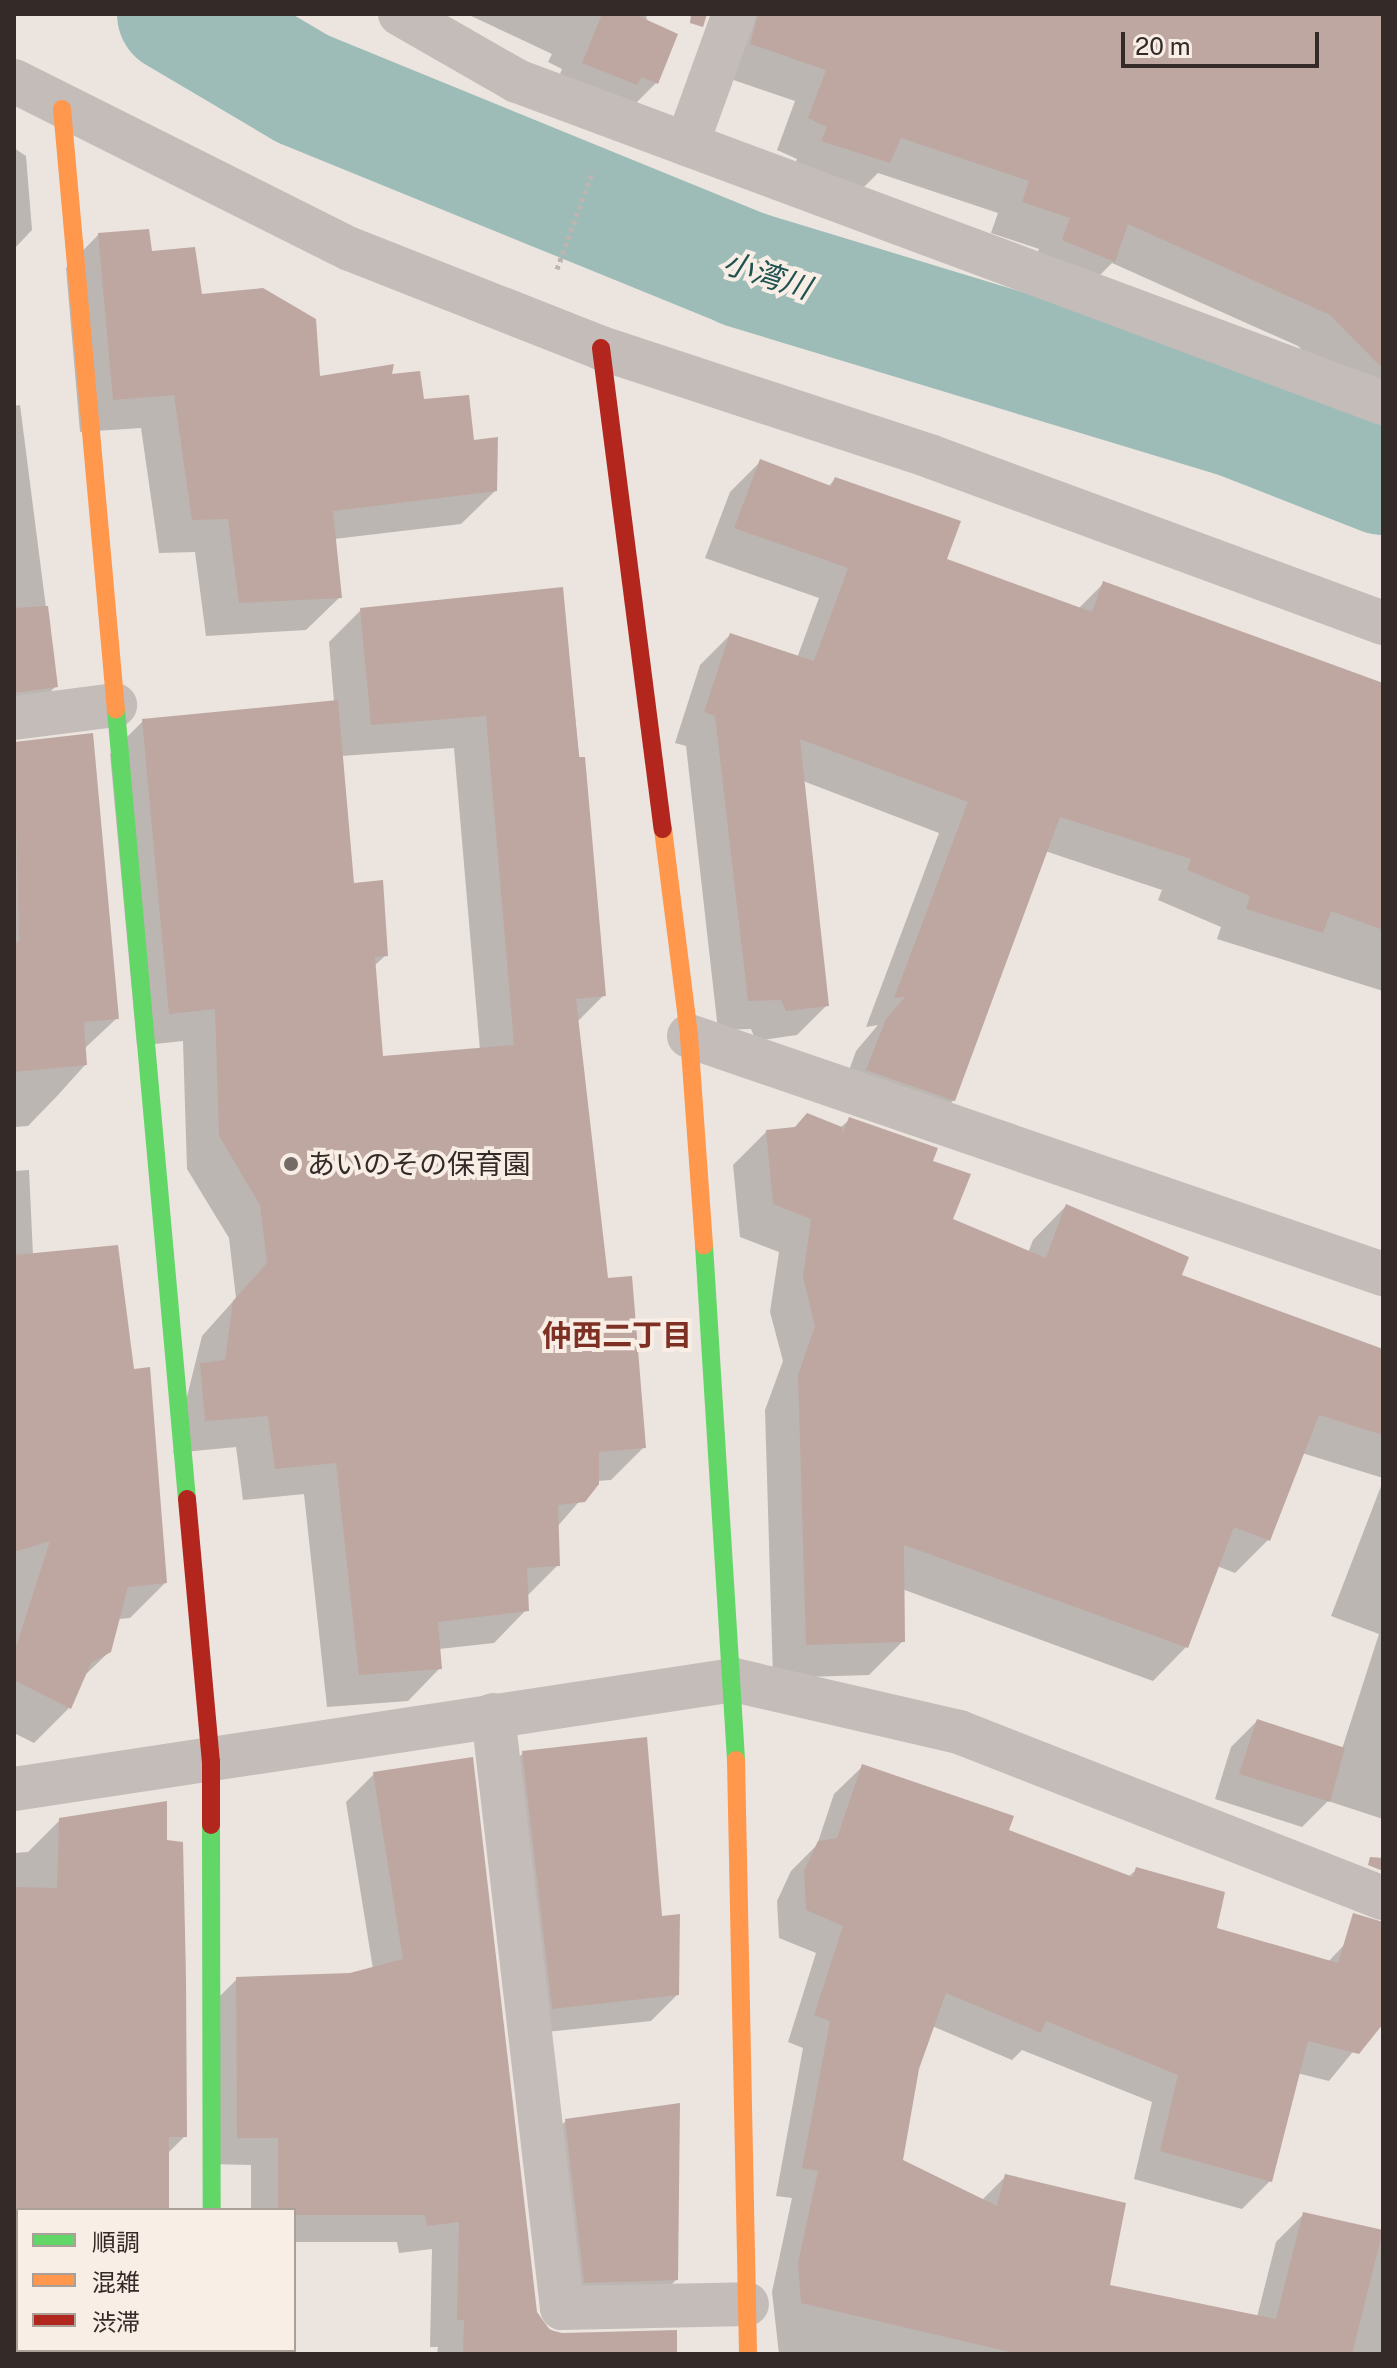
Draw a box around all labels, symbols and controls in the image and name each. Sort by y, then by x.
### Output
scale bar [1125,16,1323,66]
text: 20 m [1135,32,1191,60]
water label: 小湾川 [719,244,815,306]
place label: あいのその保育園 [307,1147,531,1181]
marker: あいのその保育園 [282,1155,300,1173]
district label: 仲西二丁目 [542,1317,692,1353]
legend [16,2208,296,2352]
text: 順調 [92,2228,140,2256]
text: 混雑 [92,2268,140,2296]
text: 渋滞 [92,2308,140,2336]

